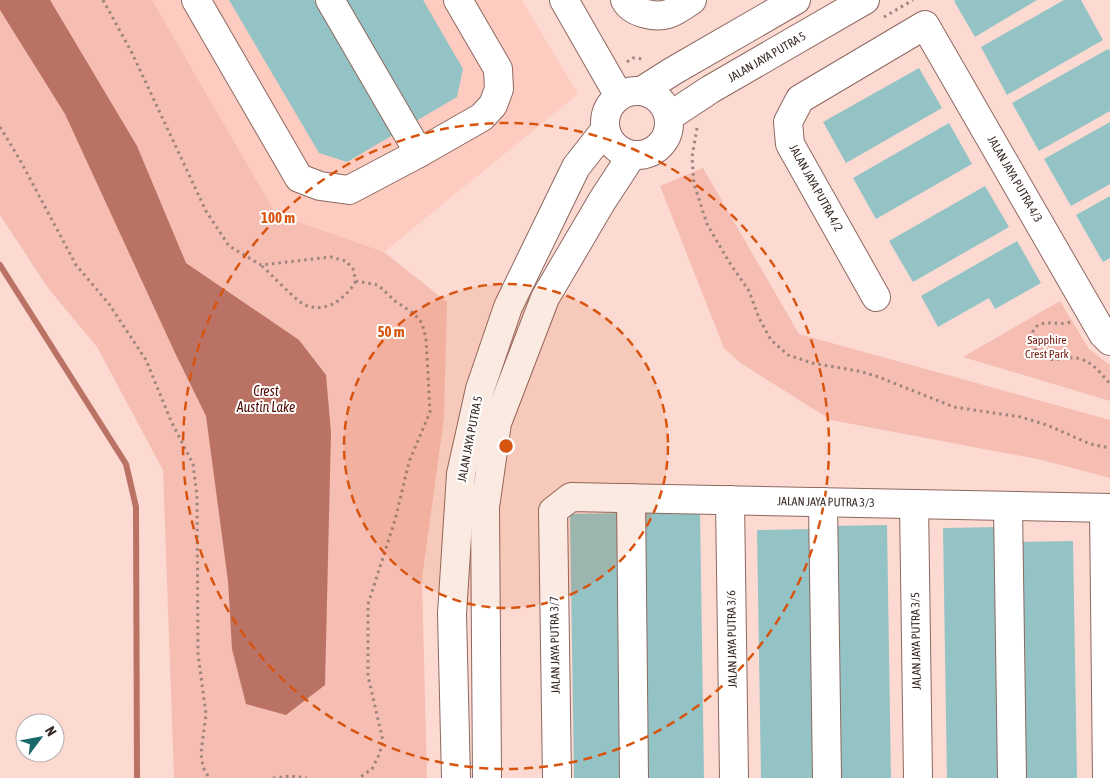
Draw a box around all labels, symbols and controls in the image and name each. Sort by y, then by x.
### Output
street label: JALAN JAYA PUTRA 5 [726,29,808,85]
street label: JALAN JAYA PUTRA 4/3 [985,133,1045,225]
street label: JALAN JAYA PUTRA 4/2 [786,142,846,234]
text: 100 m [261,209,295,226]
text: 50 m [378,323,405,340]
park label: Sapphire Crest Park [1025,333,1070,361]
water label: Crest Austin Lake [236,383,295,415]
street label: JALAN JAYA PUTRA 5 [455,395,485,483]
centre of rings [497,437,515,455]
street label: JALAN JAYA PUTRA 3/3 [777,494,875,510]
street label: JALAN JAYA PUTRA 3/6 [724,590,740,688]
street label: JALAN JAYA PUTRA 3/5 [908,592,924,690]
street label: JALAN JAYA PUTRA 3/7 [547,596,563,694]
north arrow [15,713,65,763]
text: N [42,723,60,739]

